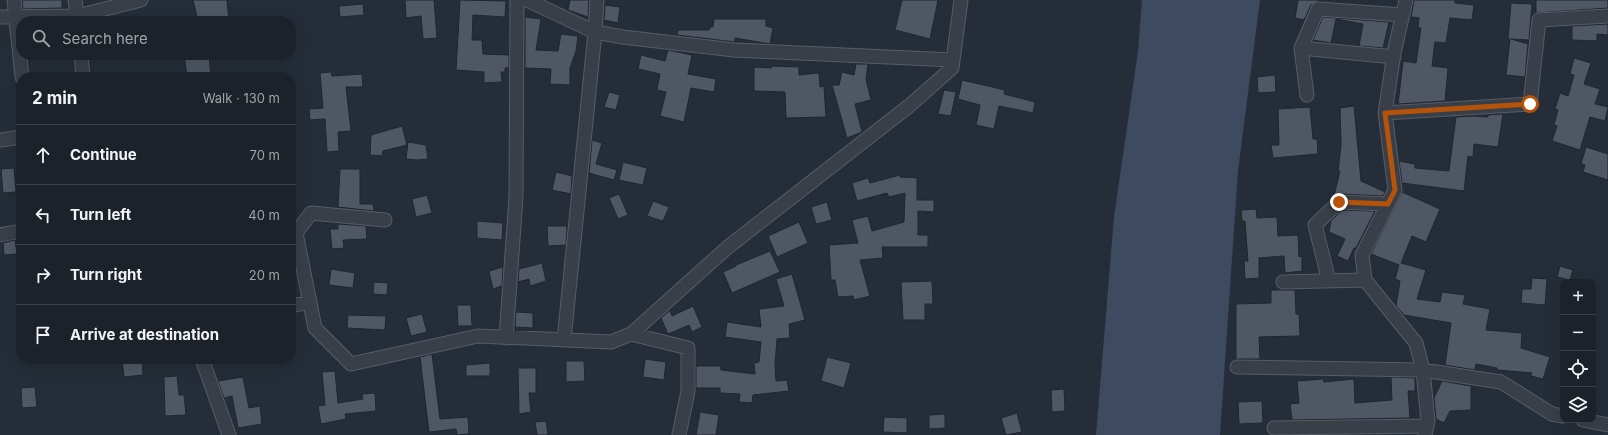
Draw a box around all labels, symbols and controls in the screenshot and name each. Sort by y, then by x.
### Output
search box [16,16,296,60]
icon: search [30,27,52,49]
text: Search here [62,29,148,48]
text: 2 min [32,88,77,108]
text: Walk · 130 m [203,90,280,106]
route start [1521,95,1539,113]
icon: ahead [32,144,54,166]
text: Continue [70,145,137,164]
text: 70 m [250,147,280,163]
route end [1330,193,1348,211]
icon: left [32,204,54,226]
text: Turn left [70,205,131,224]
text: 40 m [248,207,280,223]
icon: right [32,264,54,286]
text: Turn right [70,265,142,284]
text: 20 m [249,267,280,283]
map controls [1560,279,1596,423]
button: + [1560,279,1596,315]
button: − [1560,315,1596,351]
icon: arrive [32,324,54,346]
text: Arrive at destination [70,325,219,344]
button: locate [1560,351,1596,387]
button: layers [1560,387,1596,423]

